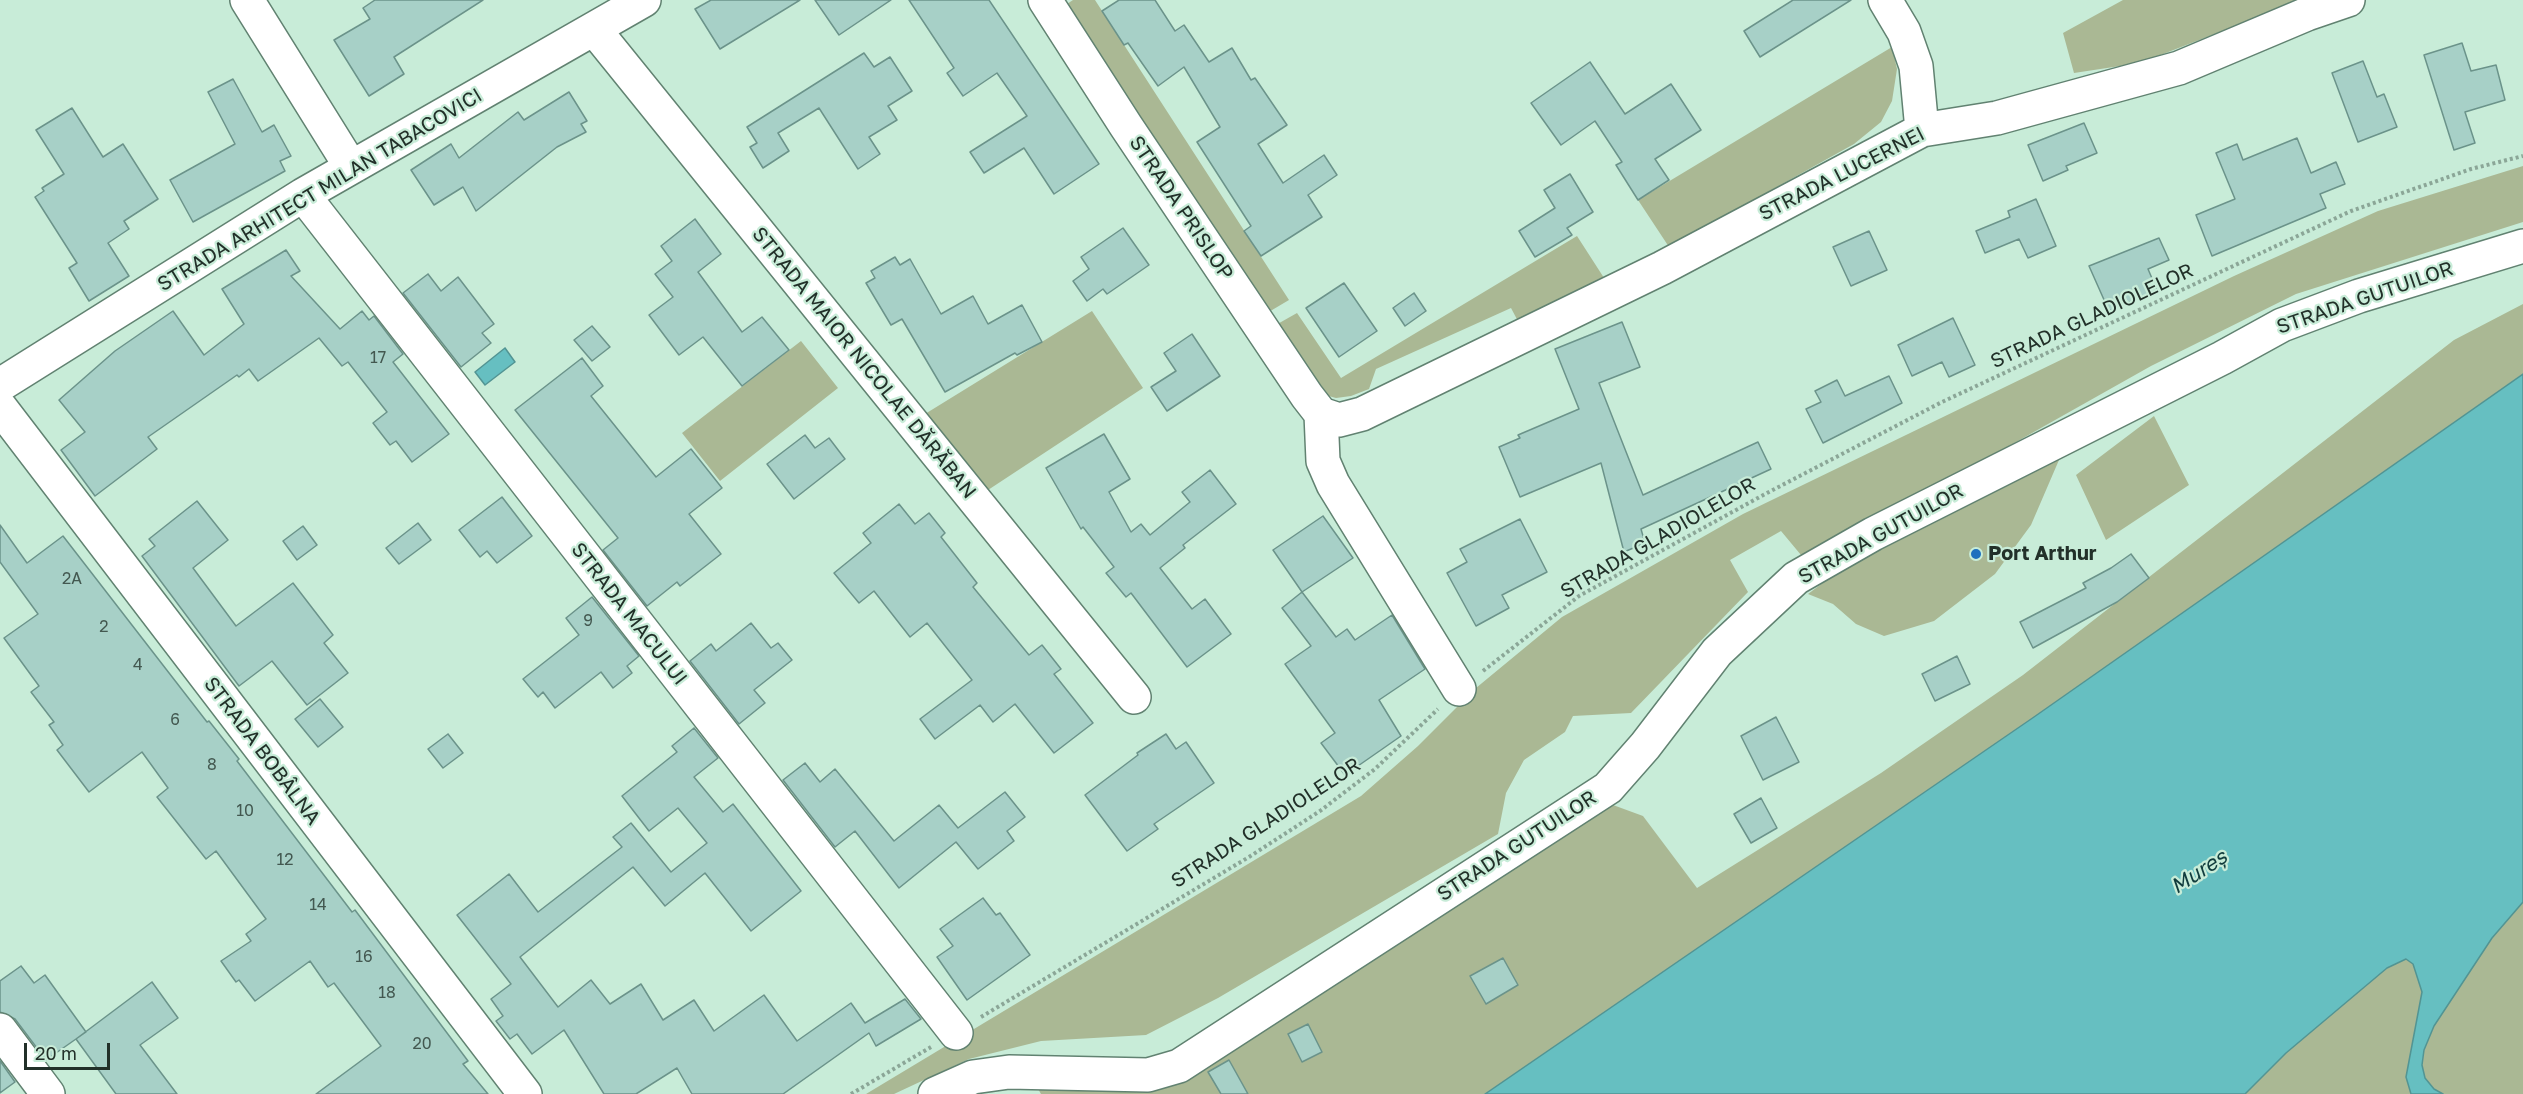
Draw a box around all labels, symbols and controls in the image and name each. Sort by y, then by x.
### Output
street label: STRADA ARHITECT MILAN TABACOVICI [153,83,487,297]
street label: STRADA LUCERNEI [1755,122,1929,226]
street label: STRADA PRISLOP [1124,132,1238,284]
street label: STRADA MAIOR NICOLAE DĂRĂBAN [747,222,981,504]
street label: STRADA GUTUILOR [2274,257,2456,339]
street label: STRADA GLADIOLELOR [1987,258,2197,374]
house number: 17 [370,348,386,368]
street label: STRADA GLADIOLELOR [1556,472,1760,604]
street label: STRADA GUTUILOR [1794,479,1968,589]
street label: STRADA MACULUI [566,538,692,690]
place label: Port Arthur [1988,542,2097,566]
marker: Port Arthur [1969,547,1983,561]
house number: 2A [62,569,82,589]
house number: 9 [583,611,593,631]
house number: 2 [99,617,109,637]
house number: 4 [133,655,143,675]
street label: STRADA BOBÂLNA [199,673,325,829]
house number: 6 [170,710,180,730]
street label: STRADA GLADIOLELOR [1167,753,1365,893]
house number: 8 [207,755,217,775]
street label: STRADA GUTUILOR [1433,786,1601,906]
house number: 10 [236,801,254,821]
water label: Mureș [2166,845,2232,899]
house number: 12 [276,850,294,870]
house number: 14 [309,895,327,915]
house number: 16 [355,947,373,967]
house number: 18 [378,983,396,1003]
scale bar [27,1031,112,1069]
house number: 20 [412,1034,432,1054]
text: 20 m [35,1042,77,1064]

